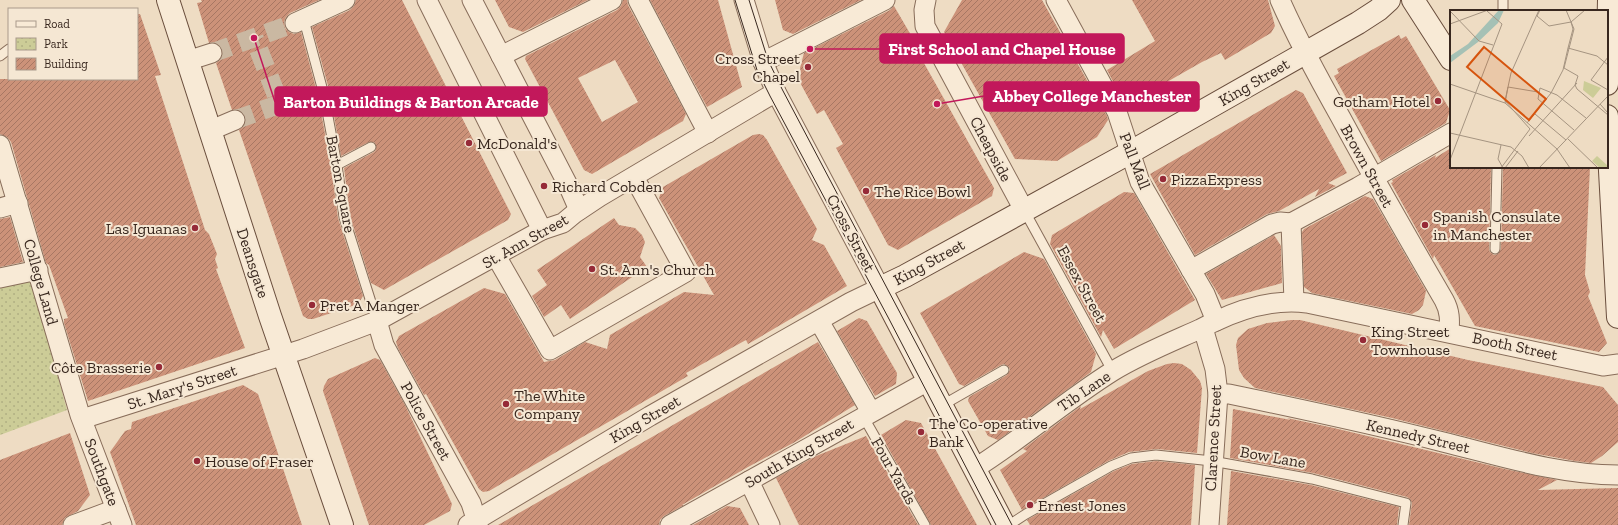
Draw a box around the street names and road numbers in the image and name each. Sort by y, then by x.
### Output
street label: King Street [1215,54,1293,110]
street label: Cheapside [966,113,1016,185]
street label: Brown Street [1336,121,1398,211]
street label: Pall Mall [1116,130,1154,192]
street label: Barton Square [322,134,360,234]
street label: Cross Street [823,191,879,275]
street label: St. Ann Street [479,210,571,272]
street label: Deansgate [233,226,273,300]
street label: King Street [890,235,968,289]
street label: College Land [20,237,62,328]
street label: Essex Street [1053,242,1111,326]
street label: Booth Street [1471,328,1559,364]
street label: St. Mary's Street [125,360,239,414]
street label: Tib Lane [1054,366,1114,416]
street label: Police Street [397,379,455,463]
street label: Clarence Street [1201,384,1225,492]
street label: King Street [606,391,684,447]
street label: South King Street [741,414,857,492]
street label: Kennedy Street [1364,415,1472,457]
street label: Four Yards [867,434,921,508]
street label: Southgate [80,436,124,508]
street label: Bow Lane [1239,442,1307,472]

